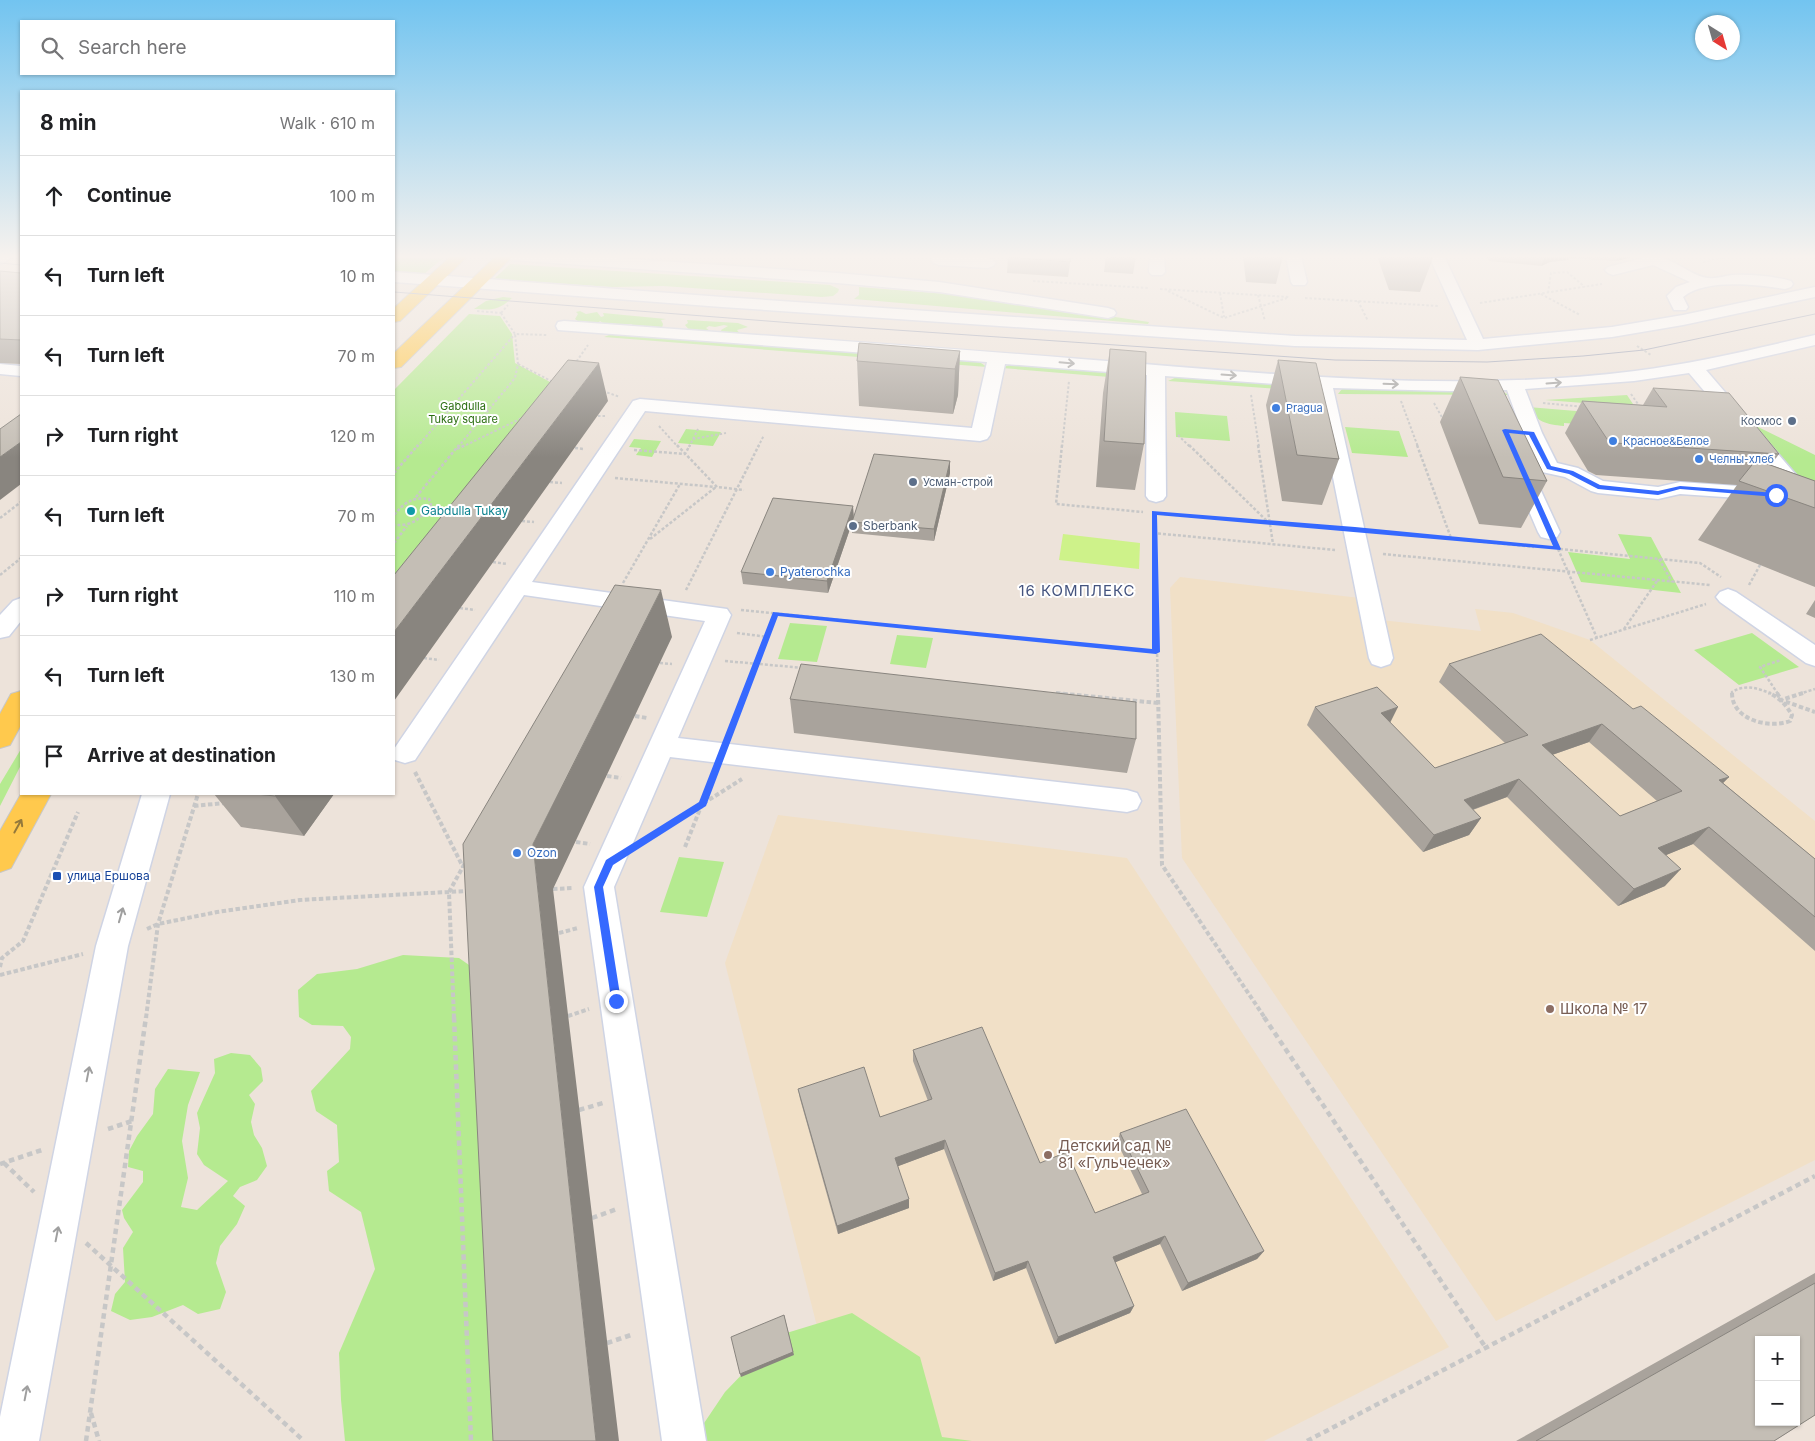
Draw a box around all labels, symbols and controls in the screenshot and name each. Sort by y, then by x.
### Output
north arrow [1695,15,1740,60]
search box [20,20,395,75]
icon: search [38,34,66,62]
text: Search here [78,36,187,59]
text: 8 min [40,110,97,135]
text: Walk · 610 m [280,113,375,133]
icon: ahead [40,182,68,210]
text: Continue [87,184,172,207]
text: 100 m [330,186,375,206]
icon: left [40,262,68,290]
text: Turn left [87,264,165,287]
text: 10 m [340,266,375,286]
icon: left [40,342,68,370]
text: Turn left [87,344,165,367]
text: 70 m [338,346,375,366]
one-way arrow [1059,359,1075,368]
one-way arrow [1221,371,1237,380]
one-way arrow [1545,378,1561,387]
one-way arrow [1383,380,1399,389]
park label: Gabdulla Tukay square [428,399,498,426]
place label: Pragua [1286,401,1323,415]
marker: Pragua [1270,402,1282,414]
place label: Космос [1741,414,1782,428]
marker: Космос [1786,415,1798,427]
icon: right [40,422,68,450]
text: Turn right [87,424,178,447]
text: 120 m [330,426,375,446]
place label: Красное&Белое [1623,434,1709,448]
marker: Красное&Белое [1607,435,1619,447]
place label: Челны-хлеб [1709,452,1774,466]
marker: Челны-хлеб [1693,453,1705,465]
place label: Усман-строй [923,475,993,489]
marker: Усман-строй [907,476,919,488]
route start [1765,484,1788,507]
icon: left [40,502,68,530]
place label: Gabdulla Tukay [421,503,509,518]
text: Turn left [87,504,165,527]
marker: Gabdulla Tukay [405,505,417,517]
text: 70 m [338,506,375,526]
place label: Sberbank [863,518,918,533]
marker: Sberbank [847,520,859,532]
place label: Pyaterochka [780,564,851,579]
marker: Pyaterochka [764,566,776,578]
district label: 16 КОМПЛЕКС [1018,581,1136,600]
icon: right [40,582,68,610]
text: Turn right [87,584,178,607]
text: 110 m [333,586,375,606]
icon: left [40,662,68,690]
text: Turn left [87,664,165,687]
text: 130 m [330,666,375,686]
icon: arrive [40,742,68,770]
text: Arrive at destination [87,744,276,767]
one-way arrow [13,820,23,834]
place label: Ozon [527,845,557,860]
marker: Ozon [511,847,523,859]
place label: улица Ершова [67,868,150,883]
marker: улица Ершова [51,870,63,882]
one-way arrow [117,907,126,923]
route end [605,990,628,1013]
place label: Школа № 17 [1560,999,1648,1018]
marker: Школа № 17 [1544,1003,1556,1015]
one-way arrow [83,1066,93,1082]
place label: Детский сад № 81 «Гульчечек» [1058,1136,1172,1172]
marker: Детский сад № 81 «Гульчечек» [1042,1149,1054,1161]
one-way arrow [53,1226,62,1242]
map controls [1755,1336,1800,1426]
button: + [1755,1336,1800,1381]
button: − [1755,1381,1800,1426]
one-way arrow [22,1386,32,1402]

